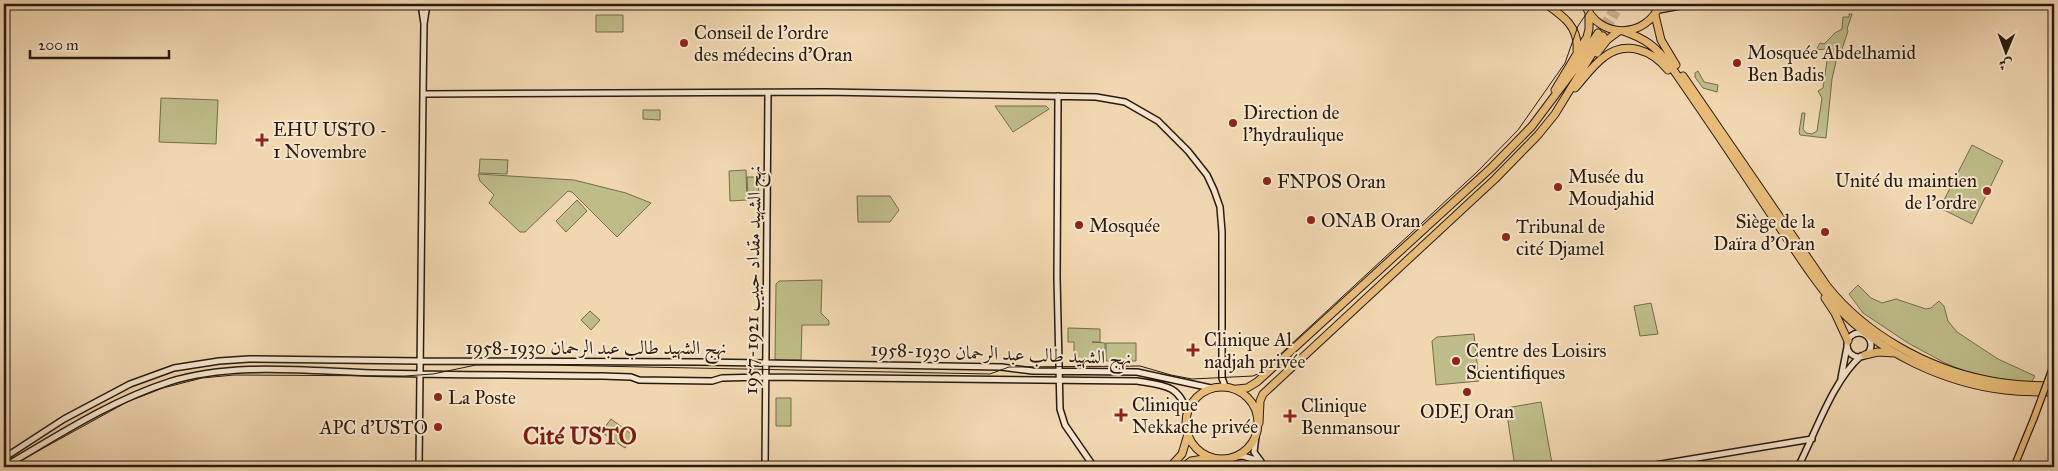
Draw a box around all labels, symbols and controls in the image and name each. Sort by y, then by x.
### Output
place label: Conseil de l'ordre des médecins d'Oran [694,21,852,66]
scale bar [30,28,169,60]
north arrow [1980,28,2030,78]
text: 200 m [38,36,79,54]
marker: Conseil de l'ordre des médecins d'Oran [678,37,690,49]
place label: Mosquée Abdelhamid Ben Badis [1747,41,1916,86]
text: ش [1999,56,2013,73]
marker: Mosquée Abdelhamid Ben Badis [1731,57,1743,69]
place label: Direction de l'hydraulique [1243,101,1344,147]
marker: Direction de l'hydraulique [1227,117,1239,129]
place label: EHU USTO - 1 Novembre [273,118,387,163]
marker: EHU USTO - 1 Novembre [255,133,269,147]
street label: نهج الشهيد مقداد حبيب 1921-1957 [739,165,772,395]
place label: Musée du Moudjahid [1568,165,1655,210]
place label: Unité du maintien de l'ordre [1835,169,1977,214]
place label: FNPOS Oran [1277,170,1386,193]
marker: FNPOS Oran [1261,175,1273,187]
marker: Musée du Moudjahid [1552,181,1564,193]
marker: Unité du maintien de l'ordre [1981,185,1993,197]
place label: ONAB Oran [1321,209,1421,232]
place label: Siège de la Daïra d'Oran [1713,210,1816,255]
place label: Mosquée [1089,214,1160,238]
marker: ONAB Oran [1305,214,1317,226]
place label: Tribunal de cité Djamel [1516,215,1605,260]
marker: Mosquée [1073,219,1085,231]
marker: Siège de la Daïra d'Oran [1819,226,1831,238]
marker: Tribunal de cité Djamel [1500,231,1512,243]
place label: Clinique Al nadjah privée [1204,328,1306,373]
street label: نهج الشهيد طالب عبد الرحمان 1930-1958 [466,336,726,365]
street label: نهج الشهيد طالب عبد الرحمان 1930-1958 [870,337,1132,376]
place label: Centre des Loisirs Scientifiques [1466,339,1607,385]
marker: Clinique Al nadjah privée [1186,343,1200,357]
marker: Centre des Loisirs Scientifiques [1450,355,1462,367]
place label: La Poste [448,386,516,409]
marker: ODEJ Oran [1461,386,1473,398]
marker: La Poste [432,391,444,403]
place label: Clinique Nekkache privée [1132,393,1258,438]
place label: Clinique Benmansour [1301,394,1401,439]
place label: ODEJ Oran [1420,400,1514,424]
marker: Clinique Nekkache privée [1114,408,1128,422]
marker: Clinique Benmansour [1283,409,1297,423]
place label: APC d'USTO [319,416,428,439]
marker: APC d'USTO [432,421,444,433]
district label: Cité USTO [523,421,637,451]

